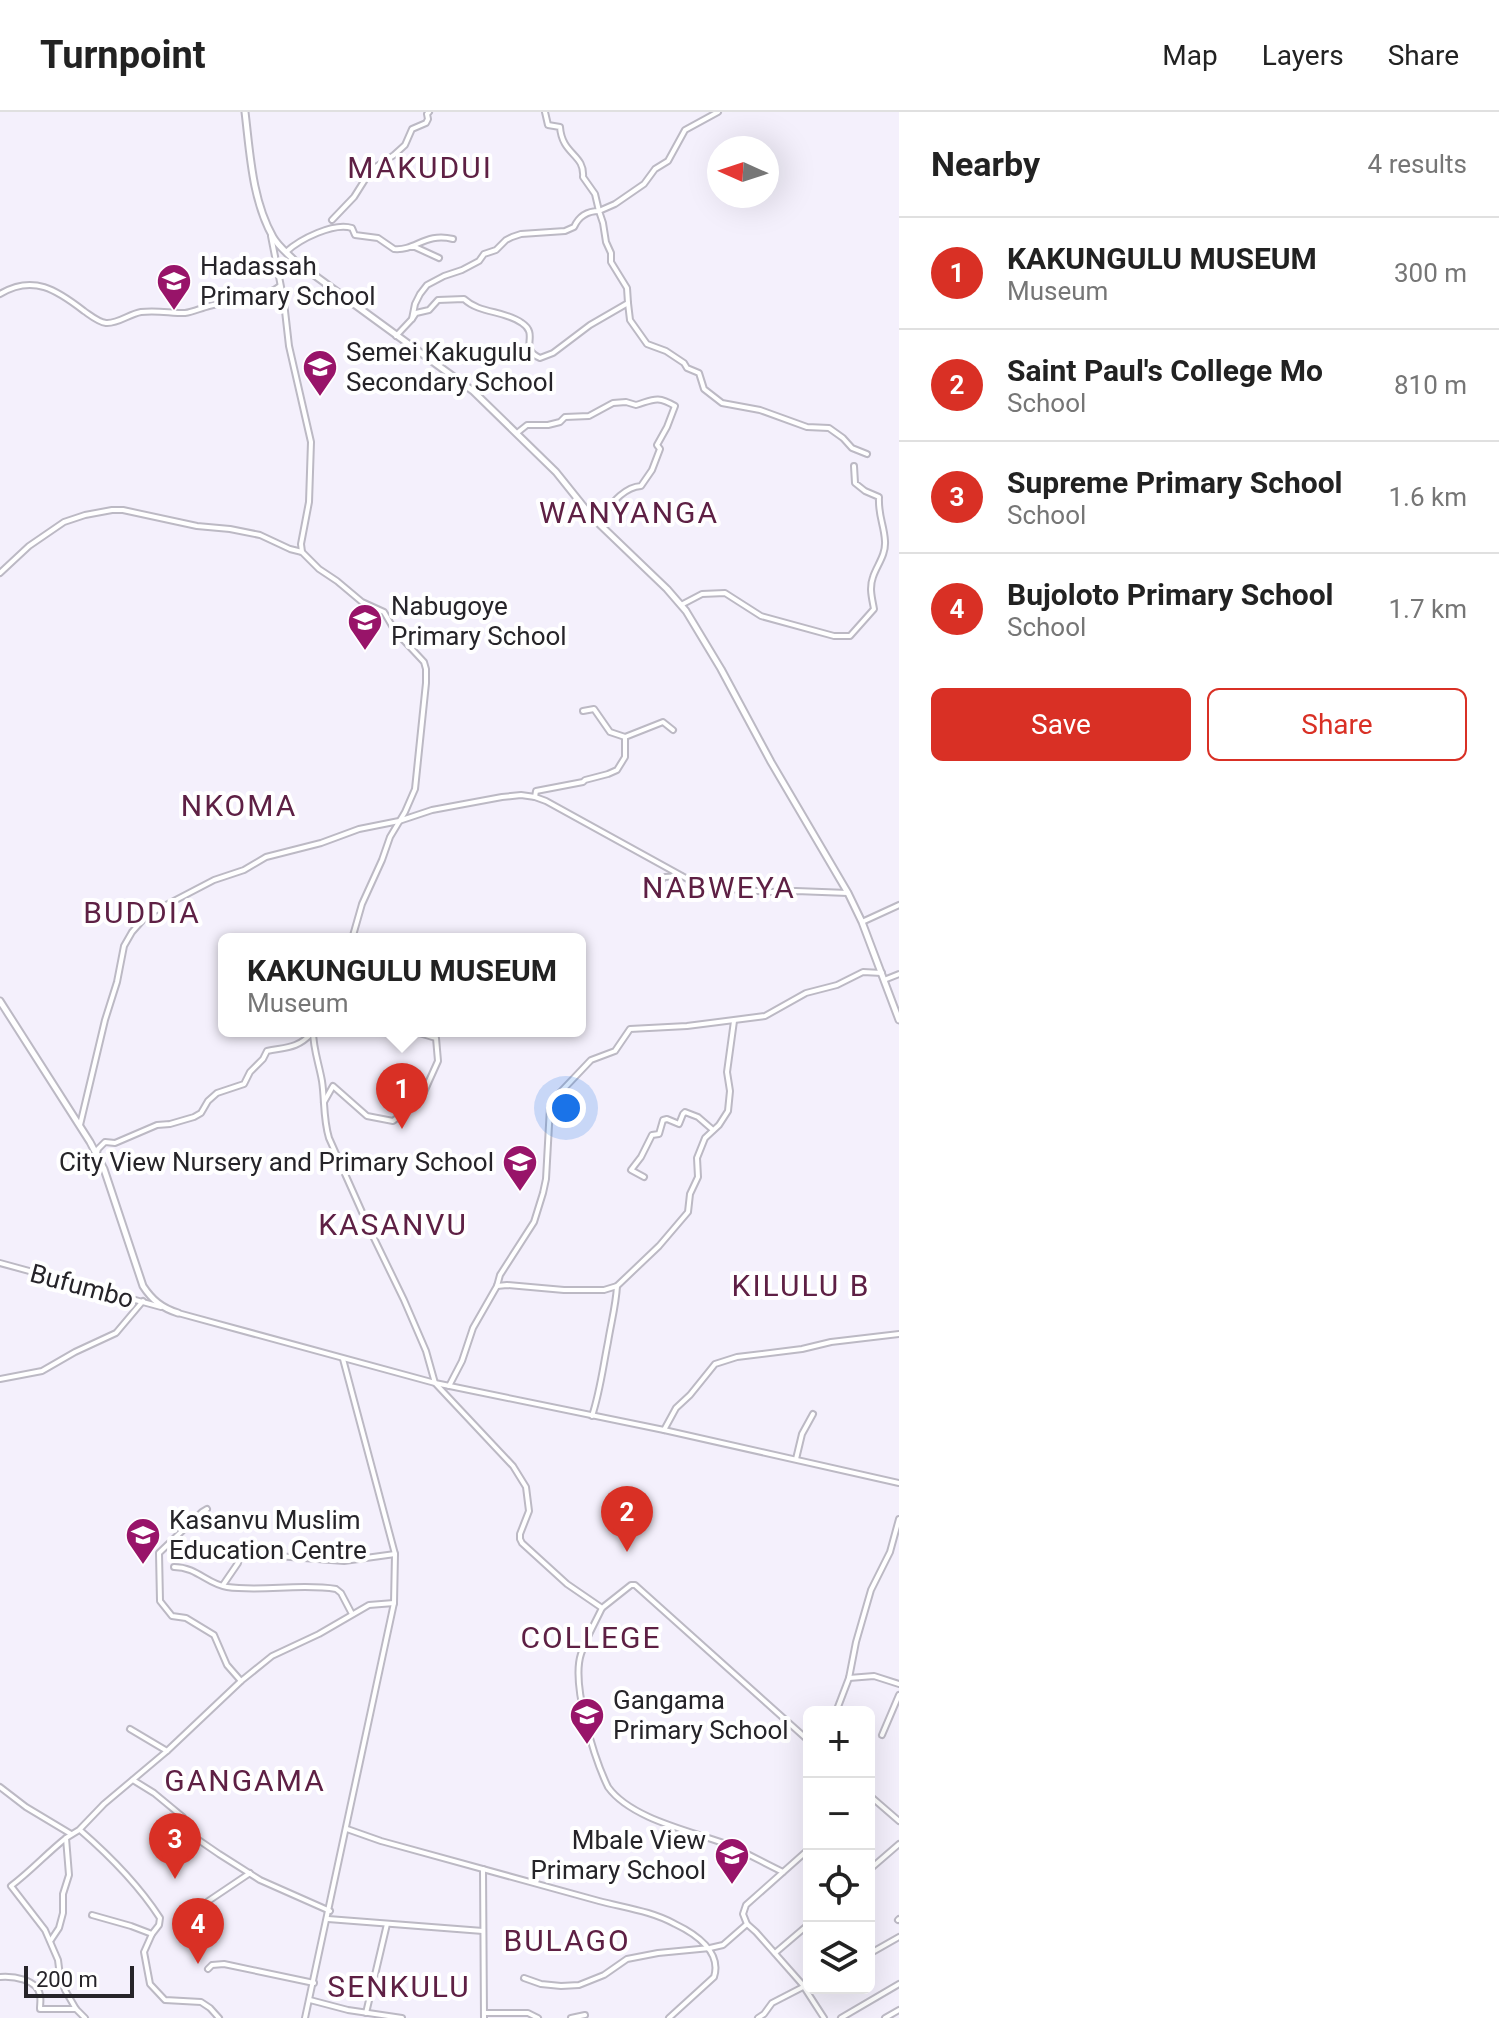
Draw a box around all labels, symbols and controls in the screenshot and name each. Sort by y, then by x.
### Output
text: Turnpoint [40,33,206,77]
text: Map [1162,39,1218,72]
text: Layers [1262,39,1344,72]
text: Share [1388,39,1459,72]
north arrow [707,136,779,208]
text: Nearby [931,144,1040,184]
text: 4 results [1368,149,1467,179]
district label: MAKUDUI [347,150,493,185]
text: KAKUNGULU MUSEUM [1007,241,1317,276]
place label: Hadassah Primary School [200,251,376,311]
text: 1 [950,258,964,288]
text: 300 m [1394,258,1467,288]
school or university icon: Hadassah Primary School [155,262,193,312]
text: Museum [1007,276,1108,306]
place label: Semei Kakugulu Secondary School [346,337,554,397]
school or university icon: Semei Kakugulu Secondary School [301,348,339,398]
text: Saint Paul's College Mo [1007,353,1323,388]
text: 2 [950,370,964,400]
text: 810 m [1394,370,1467,400]
text: School [1007,388,1086,418]
text: Supreme Primary School [1007,465,1343,500]
text: 3 [950,482,964,512]
text: 1.6 km [1388,482,1467,512]
district label: WANYANGA [539,495,719,530]
text: School [1007,500,1086,530]
text: Bujoloto Primary School [1007,577,1334,612]
place label: Nabugoye Primary School [391,591,567,651]
text: 4 [950,594,964,624]
text: 1.7 km [1388,594,1467,624]
school or university icon: Nabugoye Primary School [346,602,384,652]
text: School [1007,612,1086,642]
button: Save [931,688,1191,761]
button: Share [1207,688,1467,761]
district label: NKOMA [181,788,297,823]
district label: NABWEYA [642,870,796,905]
district label: BUDDIA [83,895,201,930]
popup [218,933,586,1037]
text: KAKUNGULU MUSEUM [247,953,557,988]
text: Museum [247,988,348,1018]
pin: 1 [376,1063,428,1129]
your location [546,1088,586,1128]
school or university icon: City View Nursery and Primary School [501,1143,539,1193]
place label: City View Nursery and Primary School [59,1147,494,1177]
district label: KASANVU [318,1207,468,1242]
street label: Bufumbo [27,1258,137,1314]
district label: KILULU B [732,1268,870,1303]
pin: 2 [601,1486,653,1552]
place label: Kasanvu Muslim Education Centre [169,1505,367,1565]
school or university icon: Kasanvu Muslim Education Centre [124,1516,162,1566]
district label: COLLEGE [520,1620,662,1655]
place label: Gangama Primary School [613,1685,789,1745]
school or university icon: Gangama Primary School [568,1696,606,1746]
map controls [803,1706,875,1994]
button: + [803,1706,875,1778]
district label: GANGAMA [164,1763,326,1798]
button: − [803,1778,875,1850]
pin: 3 [149,1813,201,1879]
place label: Mbale View Primary School [530,1825,706,1885]
school or university icon: Mbale View Primary School [713,1836,751,1886]
button: locate [803,1850,875,1922]
pin: 4 [172,1898,224,1964]
button: layers [803,1922,875,1994]
district label: BULAGO [503,1923,631,1958]
scale bar [24,1962,134,1998]
text: 200 m [36,1967,98,1992]
district label: SENKULU [327,1969,471,2004]

